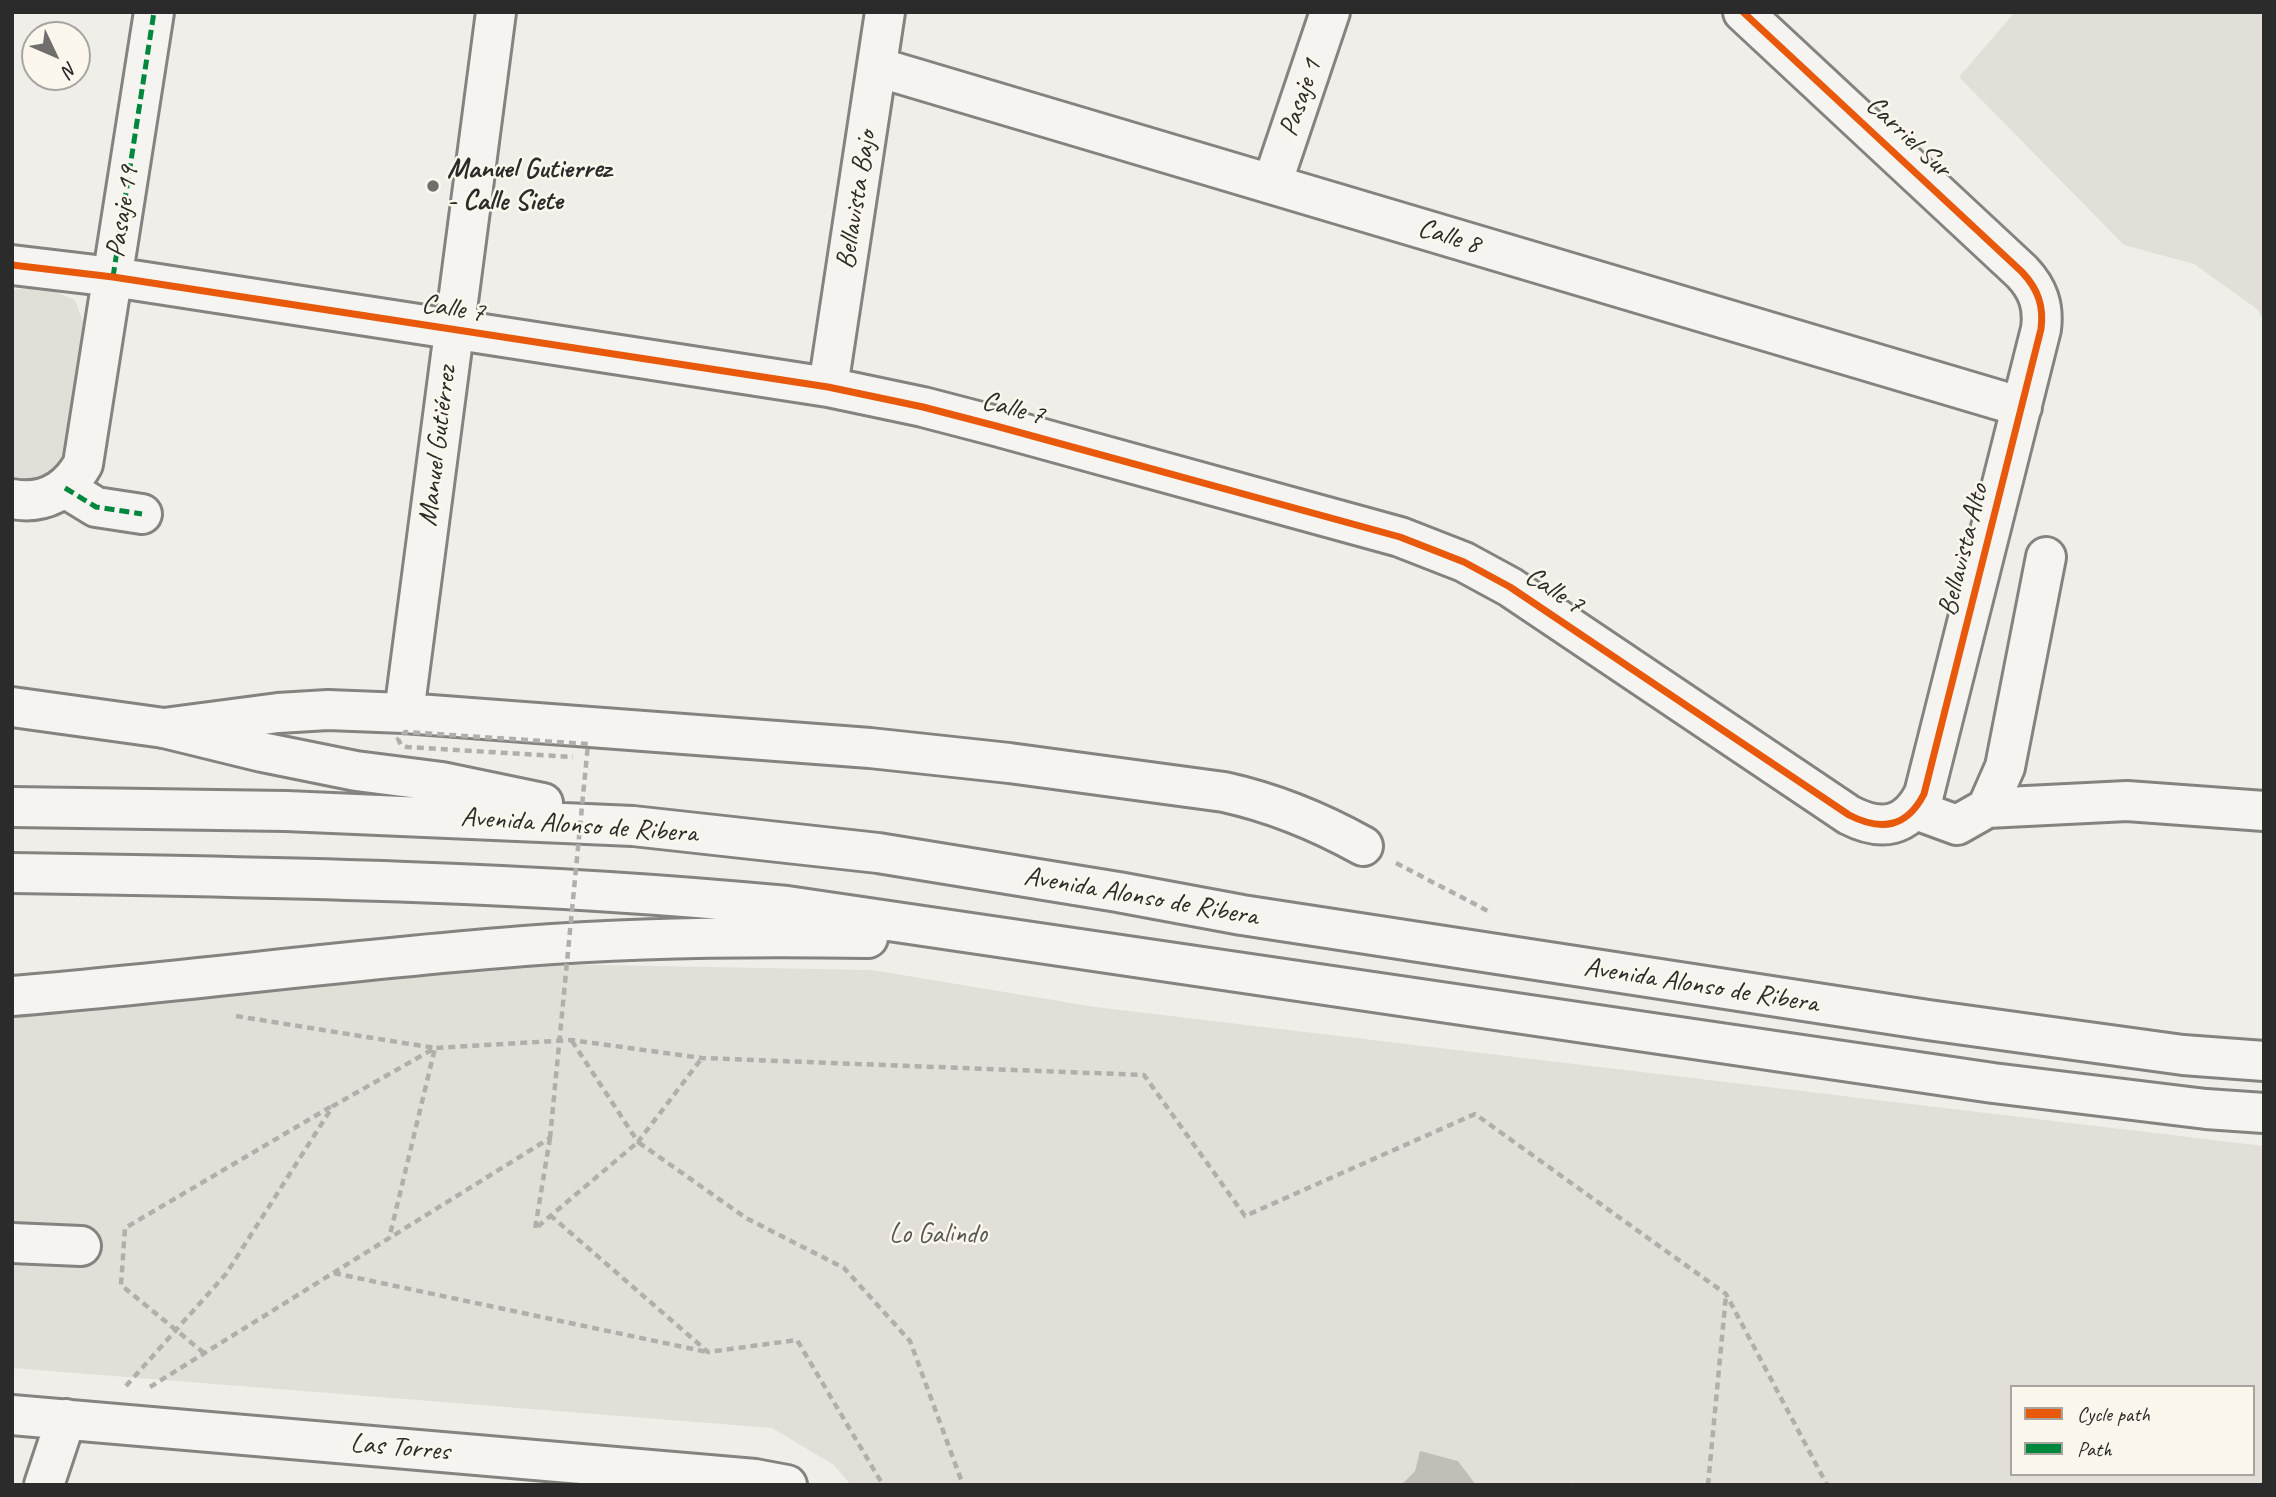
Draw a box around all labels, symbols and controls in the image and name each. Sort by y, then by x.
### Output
north arrow [21,21,91,91]
street label: Pasaje 1 [1272,55,1330,141]
text: N [57,57,82,82]
street label: Carriel Sur [1858,89,1958,185]
street label: Bellavista Bajo [830,129,884,271]
place label: Manuel Gutierrez - Calle Siete [447,153,611,219]
street label: Pasaje 19 [99,164,147,260]
marker: Manuel Gutierrez - Calle Siete [425,178,441,194]
street label: Calle 8 [1414,212,1484,262]
street label: Calle 7 [419,287,487,331]
street label: Manuel Gutiérrez [411,364,465,528]
street label: Calle 7 [978,385,1048,433]
street label: Bellavista Alto [1931,480,1997,620]
street label: Calle 7 [1518,560,1590,622]
street label: Avenida Alonso de Ribera [460,801,698,851]
street label: Avenida Alonso de Ribera [1021,860,1261,934]
street label: Avenida Alonso de Ribera [1581,951,1821,1021]
park label: Lo Galindo [889,1218,987,1252]
legend [2010,1385,2255,1476]
text: Cycle path [2077,1401,2150,1427]
street label: Las Torres [349,1427,451,1469]
text: Path [2077,1436,2112,1462]

